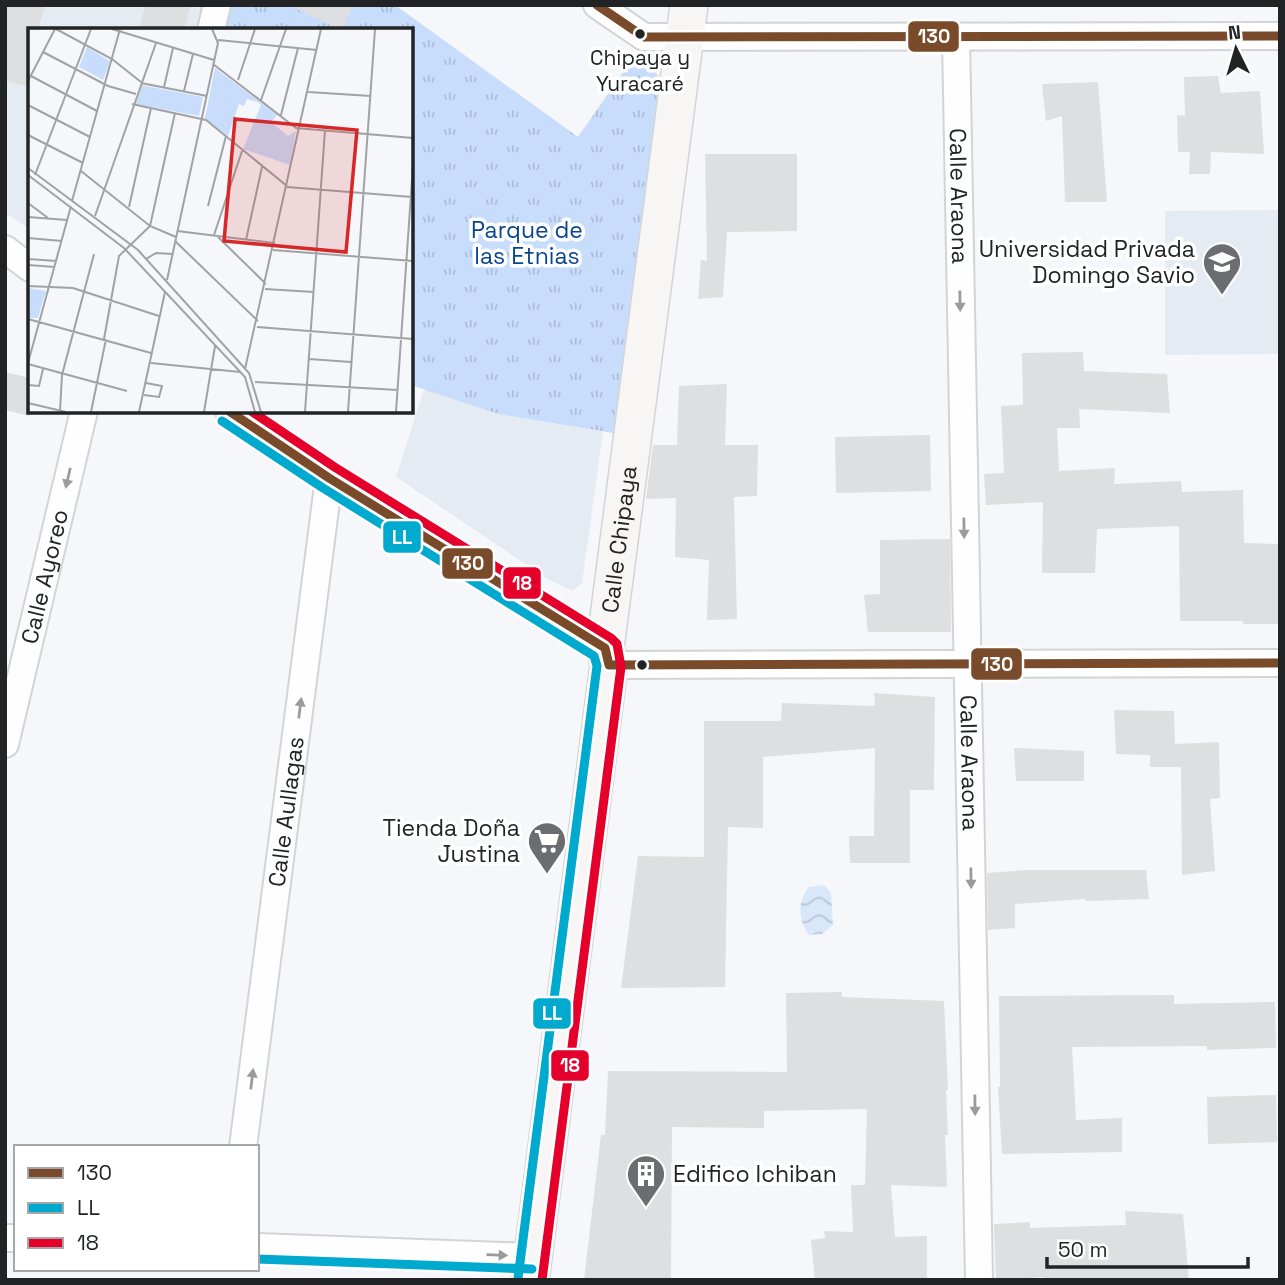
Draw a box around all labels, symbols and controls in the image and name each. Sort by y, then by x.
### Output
north arrow [1201,14,1271,84]
line badge: 130 [907,20,960,53]
text: N [1227,20,1242,46]
text: 130 [918,24,950,49]
marker: Chipaya y Yuracaré [633,27,647,41]
inset map [28,28,413,413]
place label: Chipaya y Yuracaré [590,44,690,97]
street label: Calle Araona [943,128,975,264]
park label: Parque de las Etnias [471,215,583,271]
place label: Universidad Privada Domingo Savio [979,234,1195,290]
school or university icon: Universidad Privada Domingo Savio [1201,241,1243,296]
one-way arrow [955,290,966,312]
street label: Calle Chipaya [595,464,644,615]
one-way arrow [62,467,73,489]
street label: Calle Ayoreo [14,506,75,647]
one-way arrow [958,518,970,540]
line badge: LL [382,520,422,554]
text: LL [392,525,412,550]
line badge: 130 [441,547,494,580]
text: 130 [452,551,484,576]
line badge: 18 [502,566,542,600]
text: 18 [512,571,532,596]
line badge: 130 [970,647,1023,681]
text: 130 [981,652,1013,677]
unlabelled marker [635,658,649,672]
street label: Calle Araona [953,695,986,831]
one-way arrow [294,697,305,719]
street label: Calle Aullagas [262,735,311,889]
place label: Tienda Doña Justina [383,813,520,869]
supermarket icon: Tienda Doña Justina [526,820,568,875]
one-way arrow [965,867,976,889]
line badge: LL [532,997,572,1030]
text: LL [542,1001,562,1026]
line badge: 18 [550,1049,590,1082]
text: 18 [560,1053,580,1078]
one-way arrow [246,1068,257,1090]
one-way arrow [970,1094,981,1116]
legend [14,1145,259,1271]
building icon: Edifico Ichiban [625,1153,667,1208]
text: 130 [77,1159,112,1186]
place label: Edifico Ichiban [673,1159,837,1189]
text: LL [77,1194,100,1221]
scale bar [1047,1226,1248,1270]
text: 18 [77,1229,99,1256]
text: 50 m [1058,1236,1108,1263]
one-way arrow [486,1250,508,1261]

